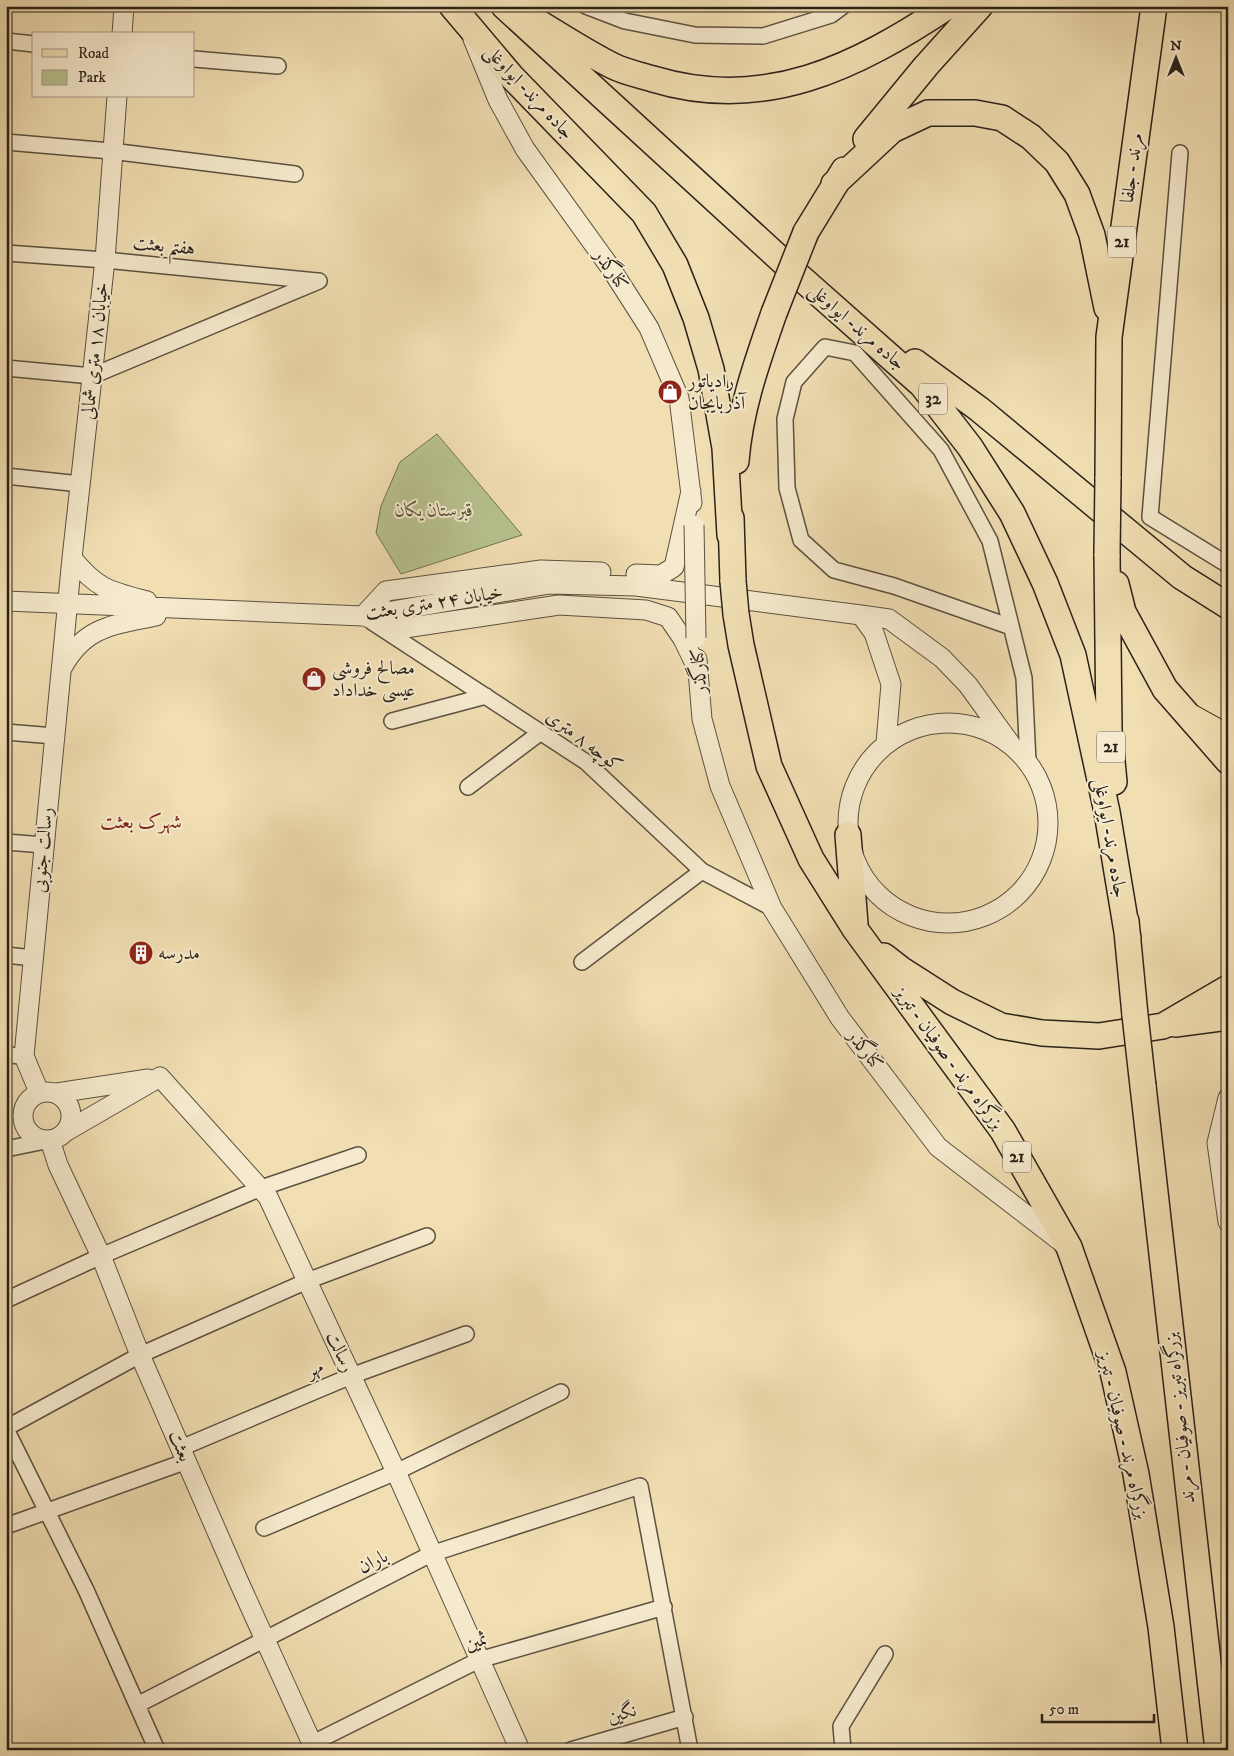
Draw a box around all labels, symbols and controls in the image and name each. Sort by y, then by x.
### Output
legend [32,32,195,98]
north arrow [1152,32,1202,82]
text: N [1170,37,1182,55]
street label: جاده مرند- ایواوغلی [478,40,579,146]
text: Road [78,44,110,63]
text: Park [78,68,107,87]
street label: مرند - جلفا [1116,131,1149,205]
road number: 21 [1108,226,1136,258]
street label: هفتم بعثت [131,231,196,268]
street label: کنارگذر [588,241,636,295]
street label: جاده مرند- ایواوغلی [802,279,910,377]
street label: خیابان ۱۸ متری شمالی [76,281,114,421]
place label: رادیاتور آذربایجان [686,370,747,415]
shop icon: رادیاتور آذربایجان [657,379,683,405]
road number: 32 [919,384,947,414]
park label: قبرستان یکان [395,499,473,522]
street label: خیابان ۲۴ متری بعثت [364,581,504,625]
street label: کنارگذر [683,648,712,697]
place label: مصالح فروشی عیسی خداداد [332,657,415,703]
shop icon: مصالح فروشی عیسی خداداد [301,666,327,692]
street label: کوچه ۸ متری [541,705,627,778]
road number: 21 [1097,732,1125,762]
street label: جاده مرند- ایواوغلی [1086,776,1132,900]
street label: رسالت جنوبی [28,806,60,894]
district label: شهرک بعثت [100,810,182,835]
building icon: مدرسه [128,940,154,966]
place label: مدرسه [158,942,200,965]
street label: بزرگراه مرند - صوفیان - تبریز [887,979,1011,1135]
street label: کنارگذر [841,1022,890,1075]
road number: 21 [1003,1142,1031,1172]
street label: رسالت [321,1328,359,1376]
street label: بزرگراه تبریز - صوفیان - مرند [1158,1331,1201,1505]
street label: بزرگراه مرند - صوفیان - تبریز [1091,1346,1156,1522]
street label: مهر [301,1355,327,1384]
street label: بعثت [163,1427,197,1465]
street label: باران [354,1545,392,1579]
street label: ثمین [461,1627,491,1657]
scale bar [1042,1691,1154,1723]
street label: نگین [604,1697,639,1729]
text: 50 m [1049,1700,1079,1719]

